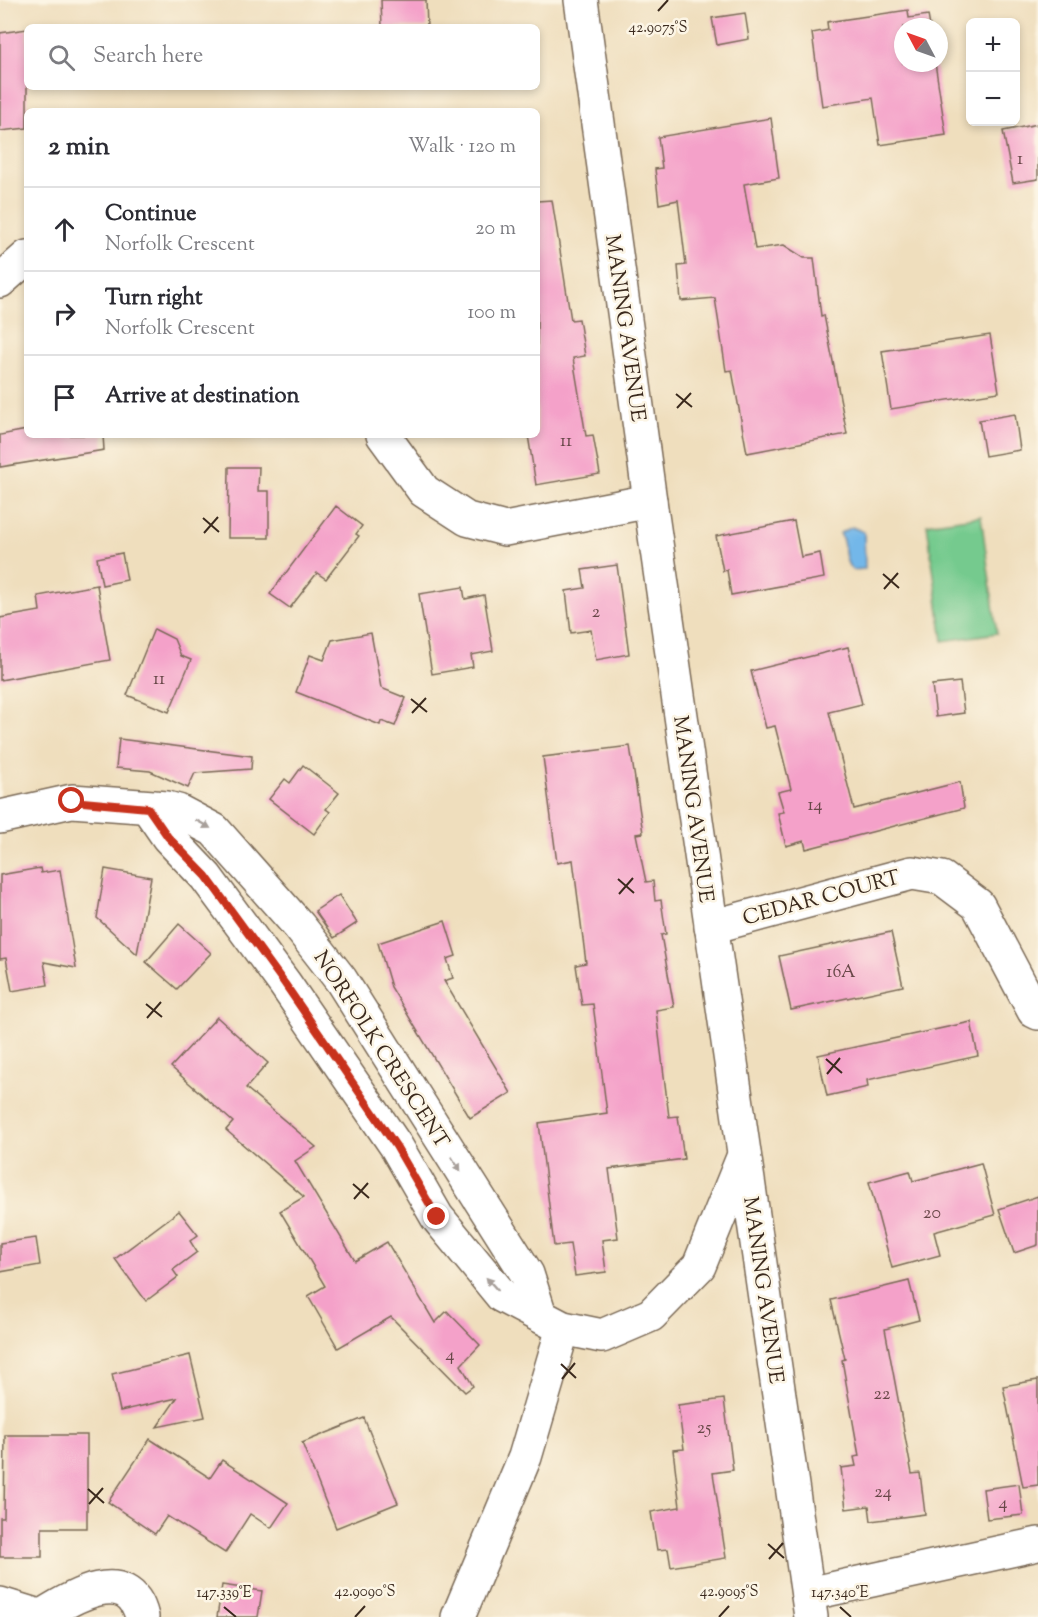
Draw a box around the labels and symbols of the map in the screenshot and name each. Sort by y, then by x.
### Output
text: 42.9075°S [629,18,687,39]
north arrow [894,18,948,72]
house number: 1 [1017,147,1023,173]
street label: MANING AVENUE [596,233,652,424]
house number: 11 [560,429,572,455]
house number: 2 [592,600,601,626]
house number: 11 [153,667,165,693]
street label: MANING AVENUE [664,714,720,905]
route start [58,787,84,813]
house number: 14 [807,793,823,819]
one-way arrow [195,819,212,829]
street label: CEDAR COURT [739,863,904,934]
street label: NORFOLK CRESCENT [305,945,456,1155]
house number: 16A [826,960,856,986]
one-way arrow [451,1155,462,1172]
street label: MANING AVENUE [734,1195,790,1386]
house number: 20 [923,1201,941,1227]
route end [423,1203,449,1229]
one-way arrow [486,1277,499,1292]
house number: 4 [445,1343,455,1369]
house number: 22 [874,1382,891,1408]
house number: 25 [697,1416,711,1442]
house number: 24 [874,1480,892,1506]
house number: 4 [998,1491,1008,1517]
text: 42.9090°S [334,1582,396,1603]
text: 42.9095°S [700,1582,758,1603]
text: 147.339°E [196,1583,252,1604]
text: 147.340°E [811,1583,869,1604]

